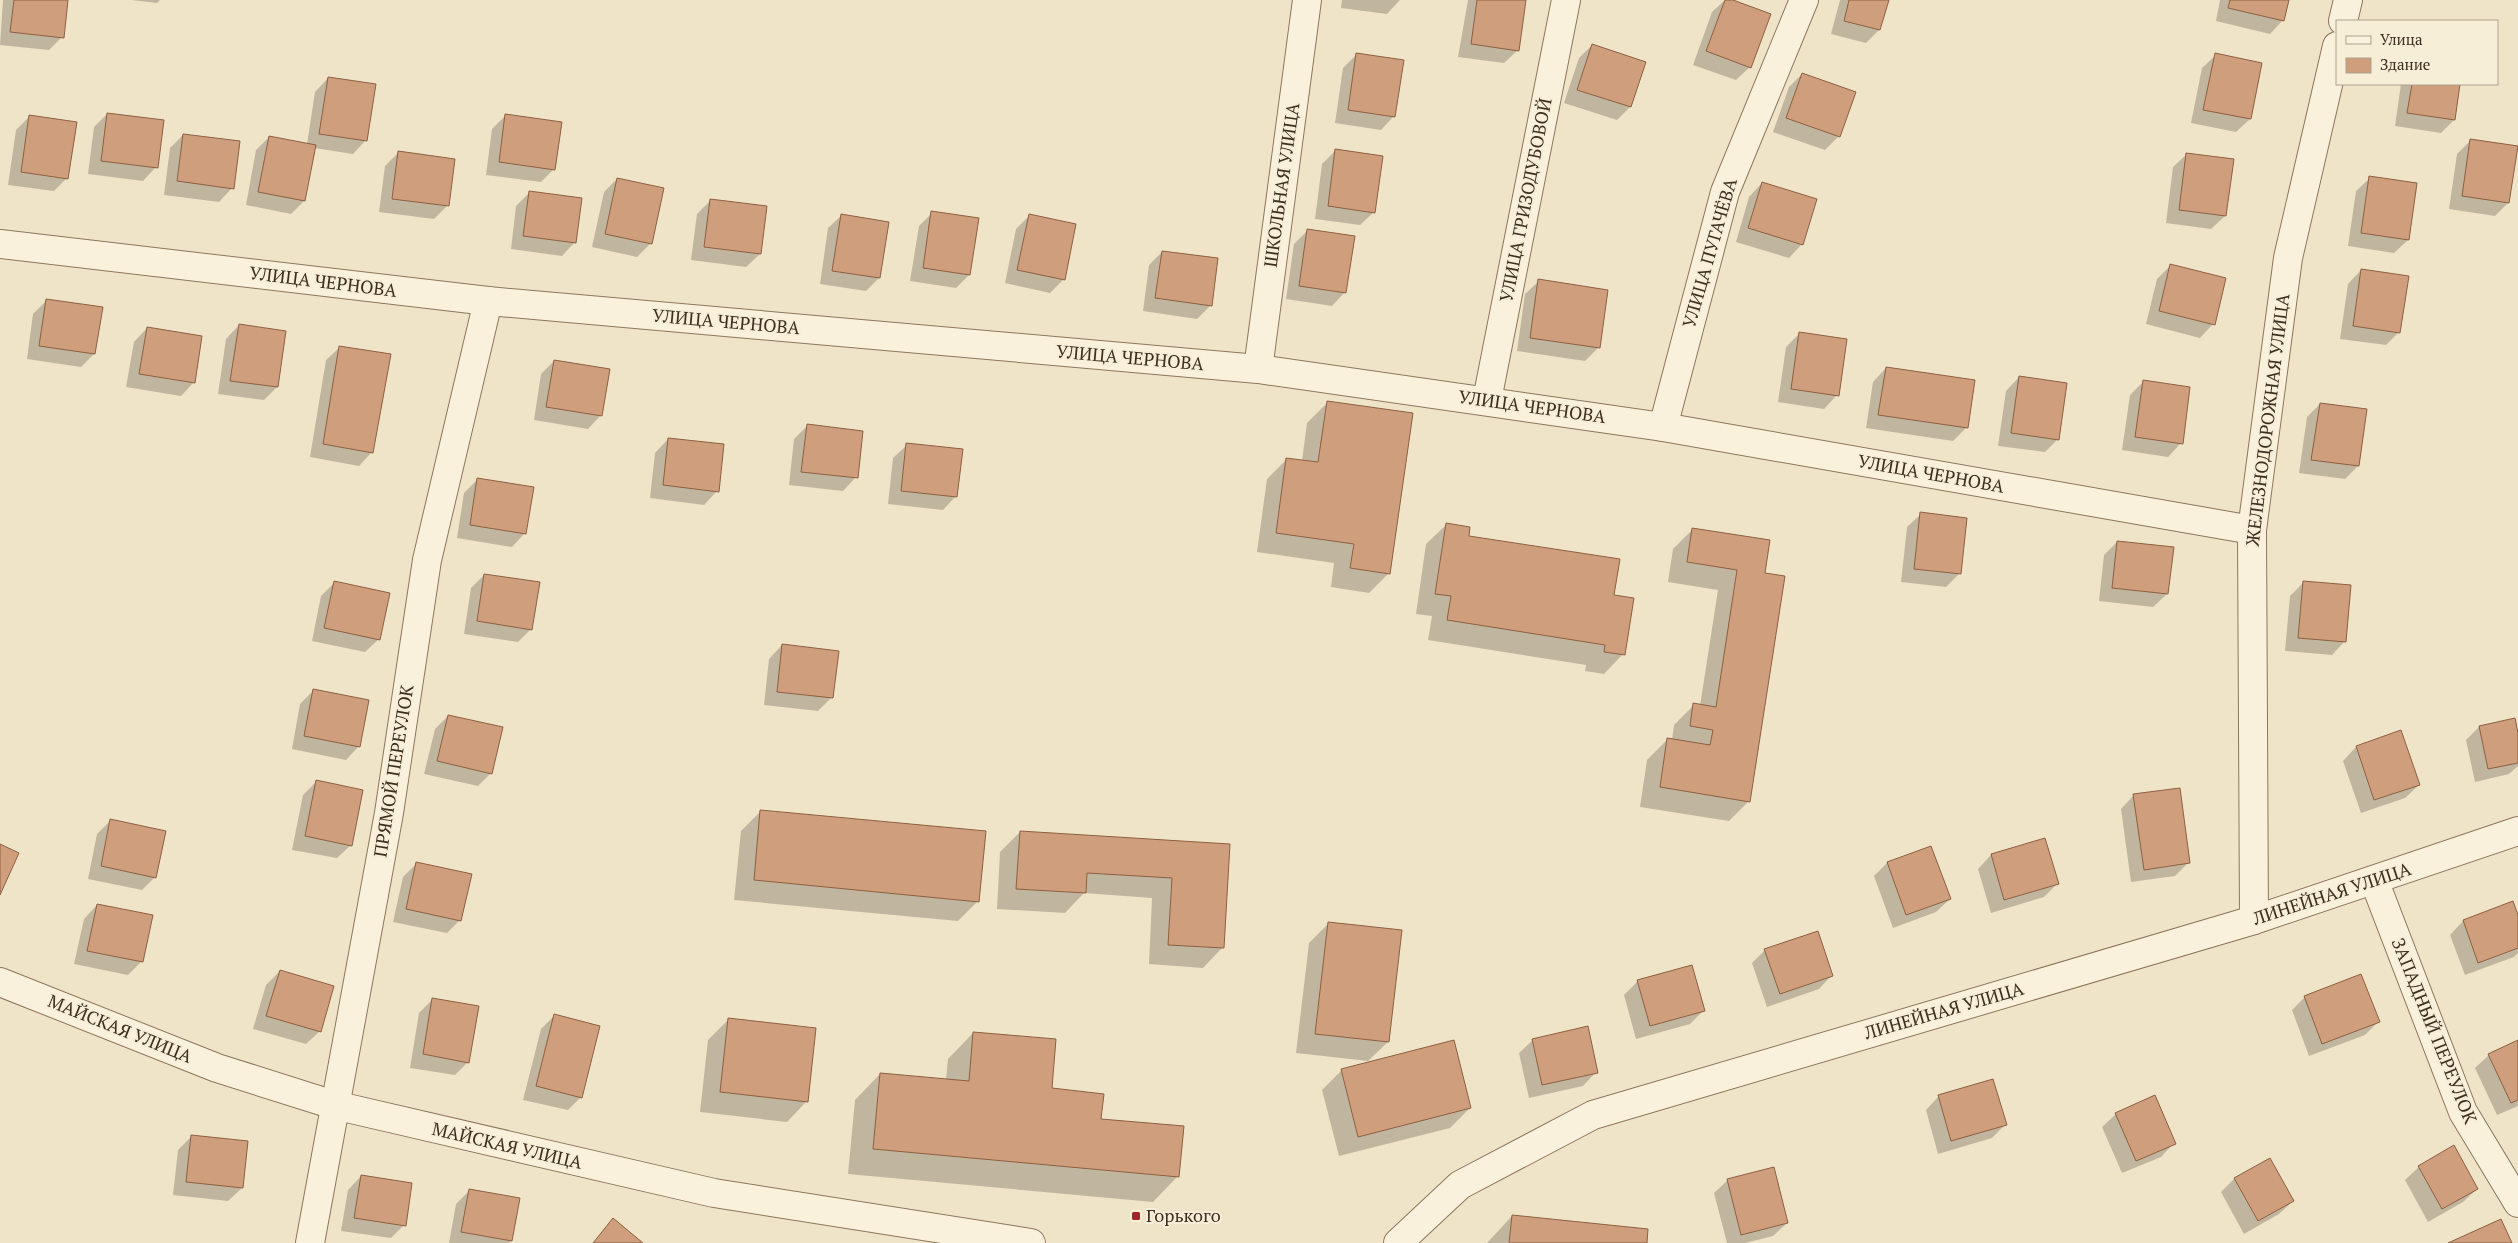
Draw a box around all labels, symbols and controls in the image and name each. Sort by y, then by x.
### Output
legend [2336,20,2498,85]
text: Улица [2380,29,2423,49]
text: Здание [2380,54,2430,74]
street label: УЛИЦА ГРИЗОДУБОВОЙ [1493,96,1557,304]
street label: ШКОЛЬНАЯ УЛИЦА [1258,100,1305,269]
street label: УЛИЦА ПУГАЧЁВА [1676,174,1742,330]
street label: УЛИЦА ЧЕРНОВА [248,260,399,302]
street label: ЖЕЛЕЗНОДОРОЖНАЯ УЛИЦА [2240,292,2294,547]
street label: УЛИЦА ЧЕРНОВА [651,303,802,339]
street label: УЛИЦА ЧЕРНОВА [1055,339,1206,375]
street label: УЛИЦА ЧЕРНОВА [1457,384,1608,428]
street label: УЛИЦА ЧЕРНОВА [1856,448,2007,498]
street label: ПРЯМОЙ ПЕРЕУЛОК [368,683,419,859]
street label: ЛИНЕЙНАЯ УЛИЦА [2249,856,2414,930]
street label: ЗАПАДНЫЙ ПЕРЕУЛОК [2387,934,2483,1127]
street label: ЛИНЕЙНАЯ УЛИЦА [1860,976,2027,1045]
street label: МАЙСКАЯ УЛИЦА [45,988,197,1068]
street label: МАЙСКАЯ УЛИЦА [430,1116,585,1174]
place label: Горького [1146,1203,1221,1227]
marker: Горького [1130,1210,1142,1222]

